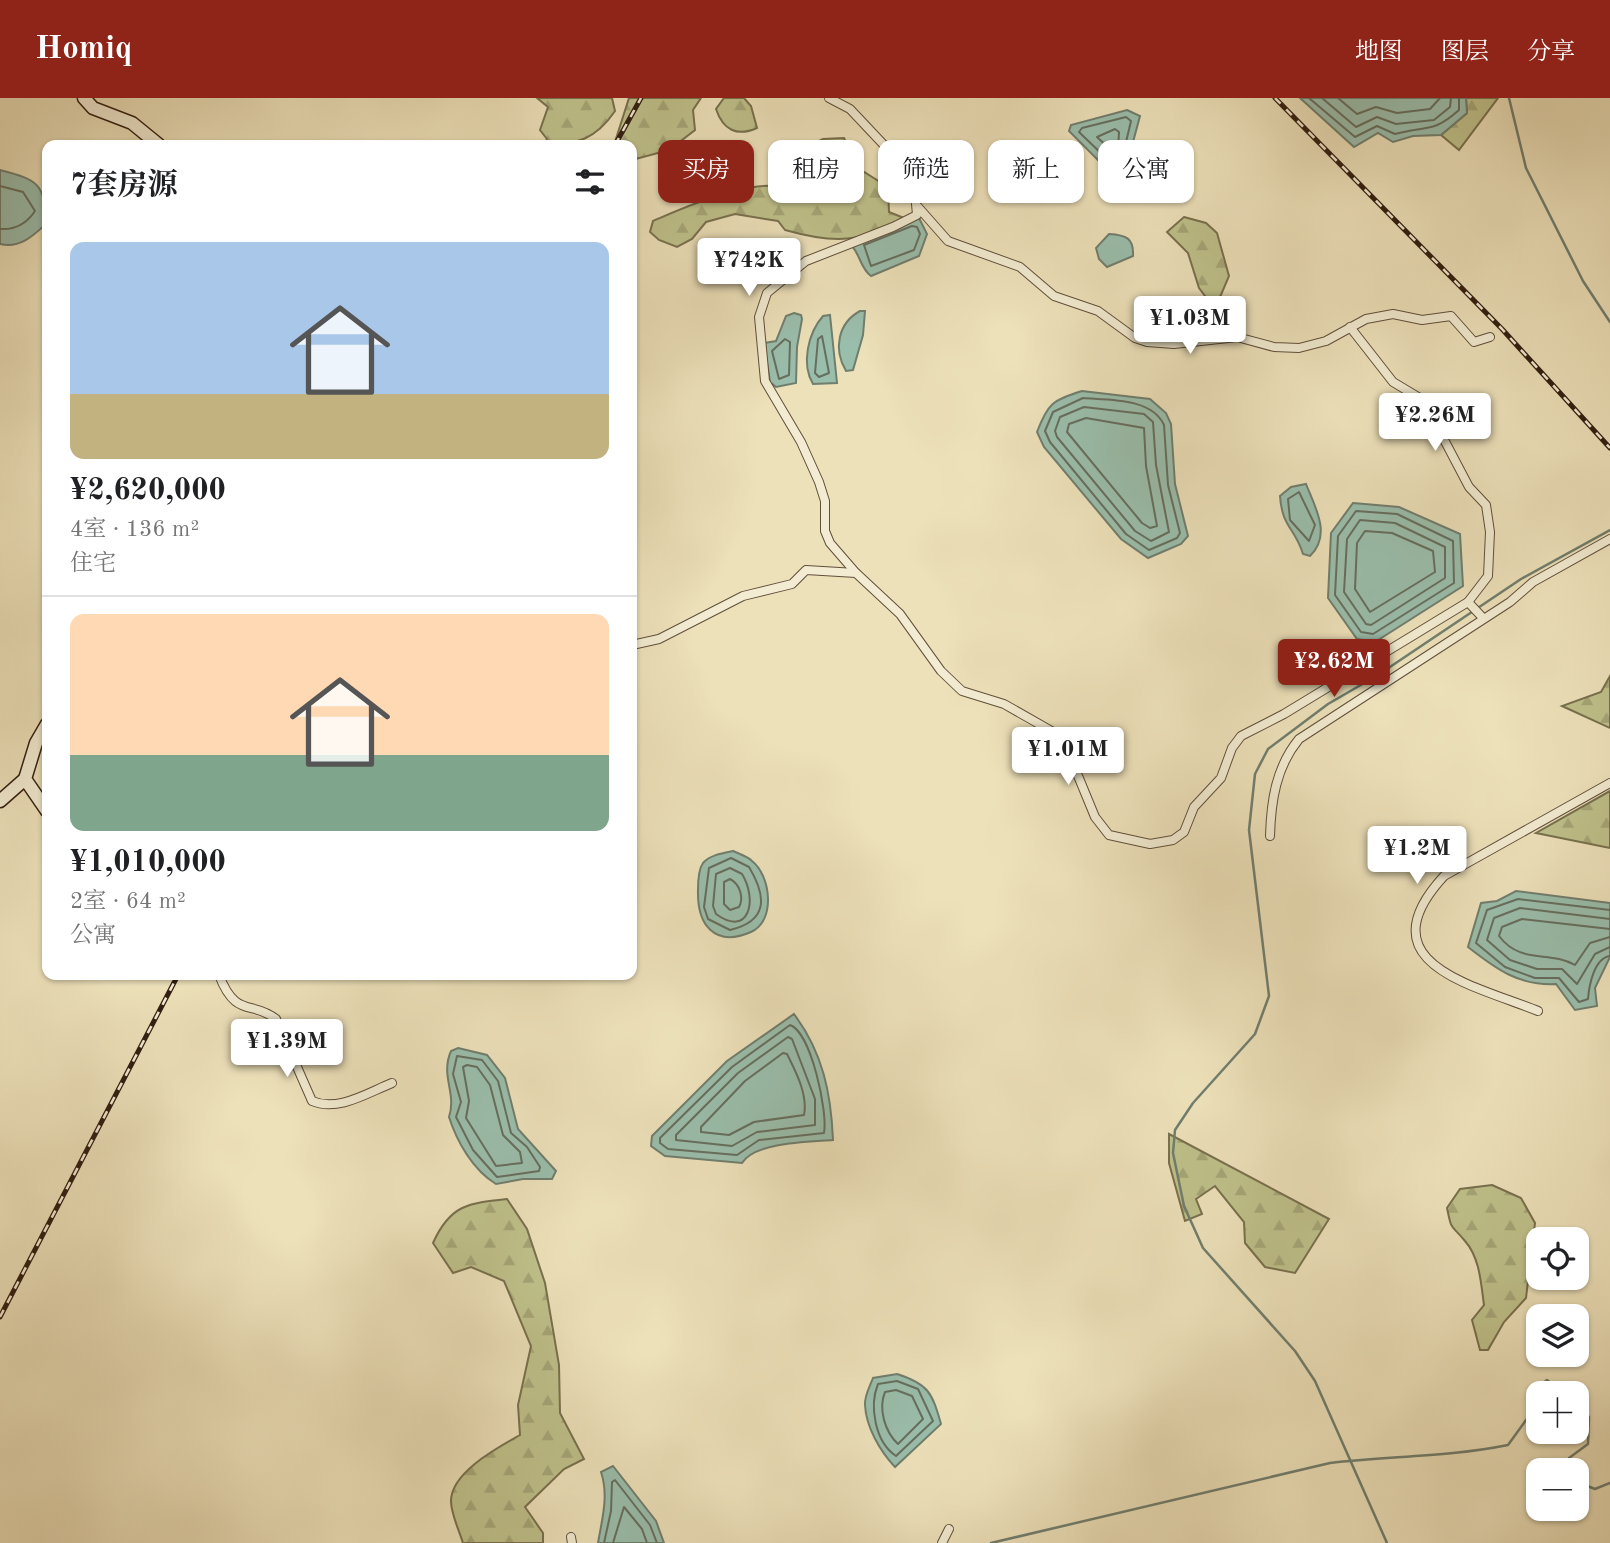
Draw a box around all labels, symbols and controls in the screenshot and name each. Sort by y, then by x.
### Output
text: Homiq [35,33,132,66]
text: 地图 [1355,41,1403,65]
text: 图层 [1441,41,1489,65]
text: 分享 [1527,41,1575,65]
chip: 买房 [658,140,754,203]
chip: 租房 [768,140,864,203]
chip: 筛选 [878,140,974,203]
chip: 新上 [988,140,1084,203]
chip: 公寓 [1098,140,1194,203]
icon: filters [571,163,609,201]
text: 7套房源 [70,171,177,201]
pin: ¥742K [700,238,798,298]
text: ¥742K [713,249,785,272]
icon: home [277,287,403,413]
pin: ¥1.03M [1133,296,1247,356]
text: ¥1.03M [1150,307,1230,330]
pin: ¥2.26M [1378,394,1492,453]
text: ¥2.26M [1395,404,1475,427]
text: ¥2,620,000 [70,476,226,506]
text: 4室 · 136 m² [70,518,199,541]
text: 住宅 [70,552,116,575]
pin: ¥2.62M [1277,640,1391,699]
text: ¥2.62M [1294,650,1374,673]
icon: home [277,659,403,785]
pin: ¥1.01M [1011,728,1125,787]
text: ¥1.01M [1028,738,1108,761]
pin: ¥1.2M [1368,826,1466,886]
text: ¥1.2M [1384,837,1450,860]
text: ¥1,010,000 [70,848,226,878]
text: 2室 · 64 m² [70,890,186,913]
text: 公寓 [70,924,116,947]
pin: ¥1.39M [230,1020,344,1079]
text: ¥1.39M [247,1030,327,1053]
map controls [1526,1227,1589,1521]
button: locate [1526,1227,1589,1290]
button: layers [1526,1304,1589,1367]
button: + [1526,1381,1589,1444]
button: − [1526,1458,1589,1521]

